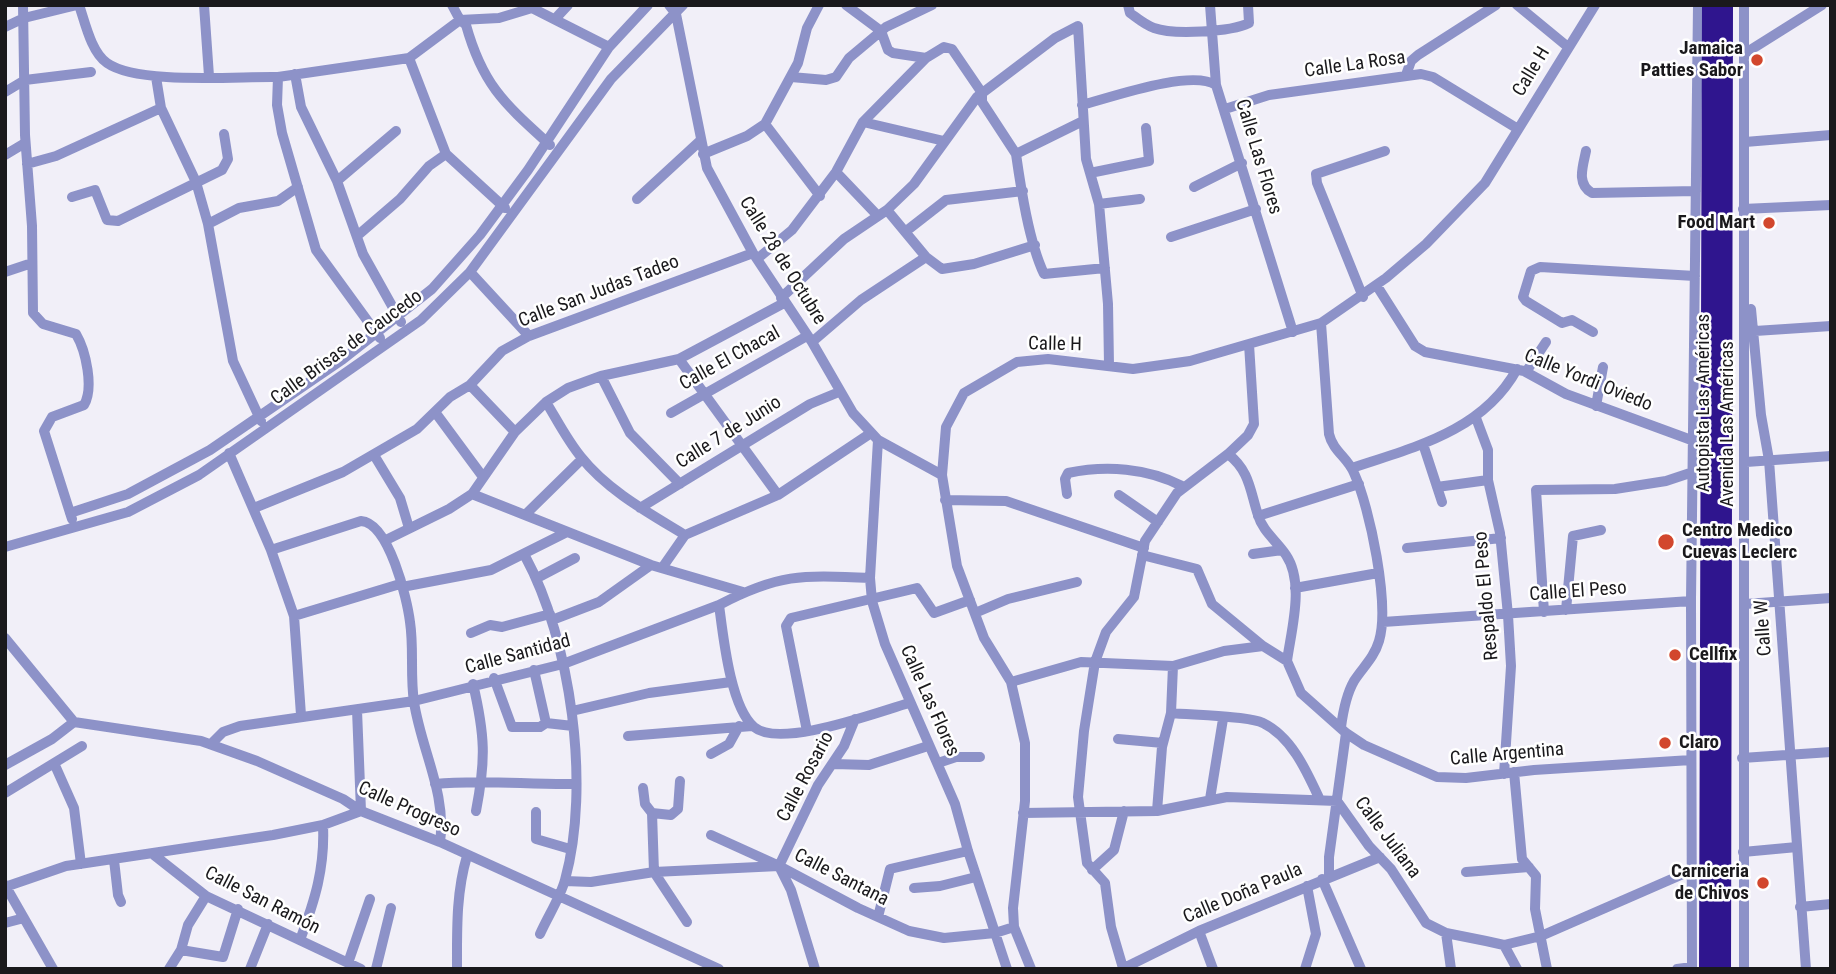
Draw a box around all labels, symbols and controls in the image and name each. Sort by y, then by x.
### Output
place label: Jamaica Patties Sabor [1640,38,1743,82]
street label: Calle H [1508,43,1556,101]
street label: Calle La Rosa [1303,47,1407,83]
marker: Jamaica Patties Sabor [1749,52,1765,68]
street label: Calle Las Flores [1230,97,1286,217]
street label: Calle 28 de Octubre [733,193,831,329]
place label: Food Mart [1678,212,1755,234]
marker: Food Mart [1761,215,1777,231]
street label: Calle San Judas Tadeo [516,251,682,333]
street label: Calle Brisas de Caucedo [267,285,427,411]
street label: Autopista Las Américas [1693,314,1715,492]
street label: Calle El Chacal [676,322,784,396]
street label: Calle H [1028,333,1082,357]
street label: Avenida Las Américas [1717,341,1739,507]
street label: Calle Yordi Oviedo [1521,345,1655,417]
street label: Calle 7 de Junio [672,392,786,474]
place label: Centro Medico Cuevas Leclerc [1682,520,1797,564]
street label: Respaldo El Peso [1470,531,1504,661]
marker: Centro Medico Cuevas Leclerc [1656,532,1676,552]
street label: Calle El Peso [1529,577,1627,607]
street label: Calle W [1751,599,1777,657]
street label: Calle Santidad [463,630,573,680]
street label: Calle Las Flores [894,642,964,760]
place label: Cellfix [1689,644,1737,666]
marker: Cellfix [1667,647,1683,663]
street label: Calle Rosario [773,728,839,826]
place label: Claro [1679,732,1719,754]
marker: Claro [1657,735,1673,751]
street label: Calle Argentina [1449,739,1565,771]
street label: Calle Progreso [354,777,464,843]
street label: Calle Juliana [1349,793,1425,883]
street label: Calle Santana [790,844,892,912]
street label: Calle Doña Paula [1180,859,1306,929]
place label: Carniceria de Chivos [1671,861,1749,905]
street label: Calle San Ramón [200,862,324,940]
marker: Carniceria de Chivos [1755,875,1771,891]

